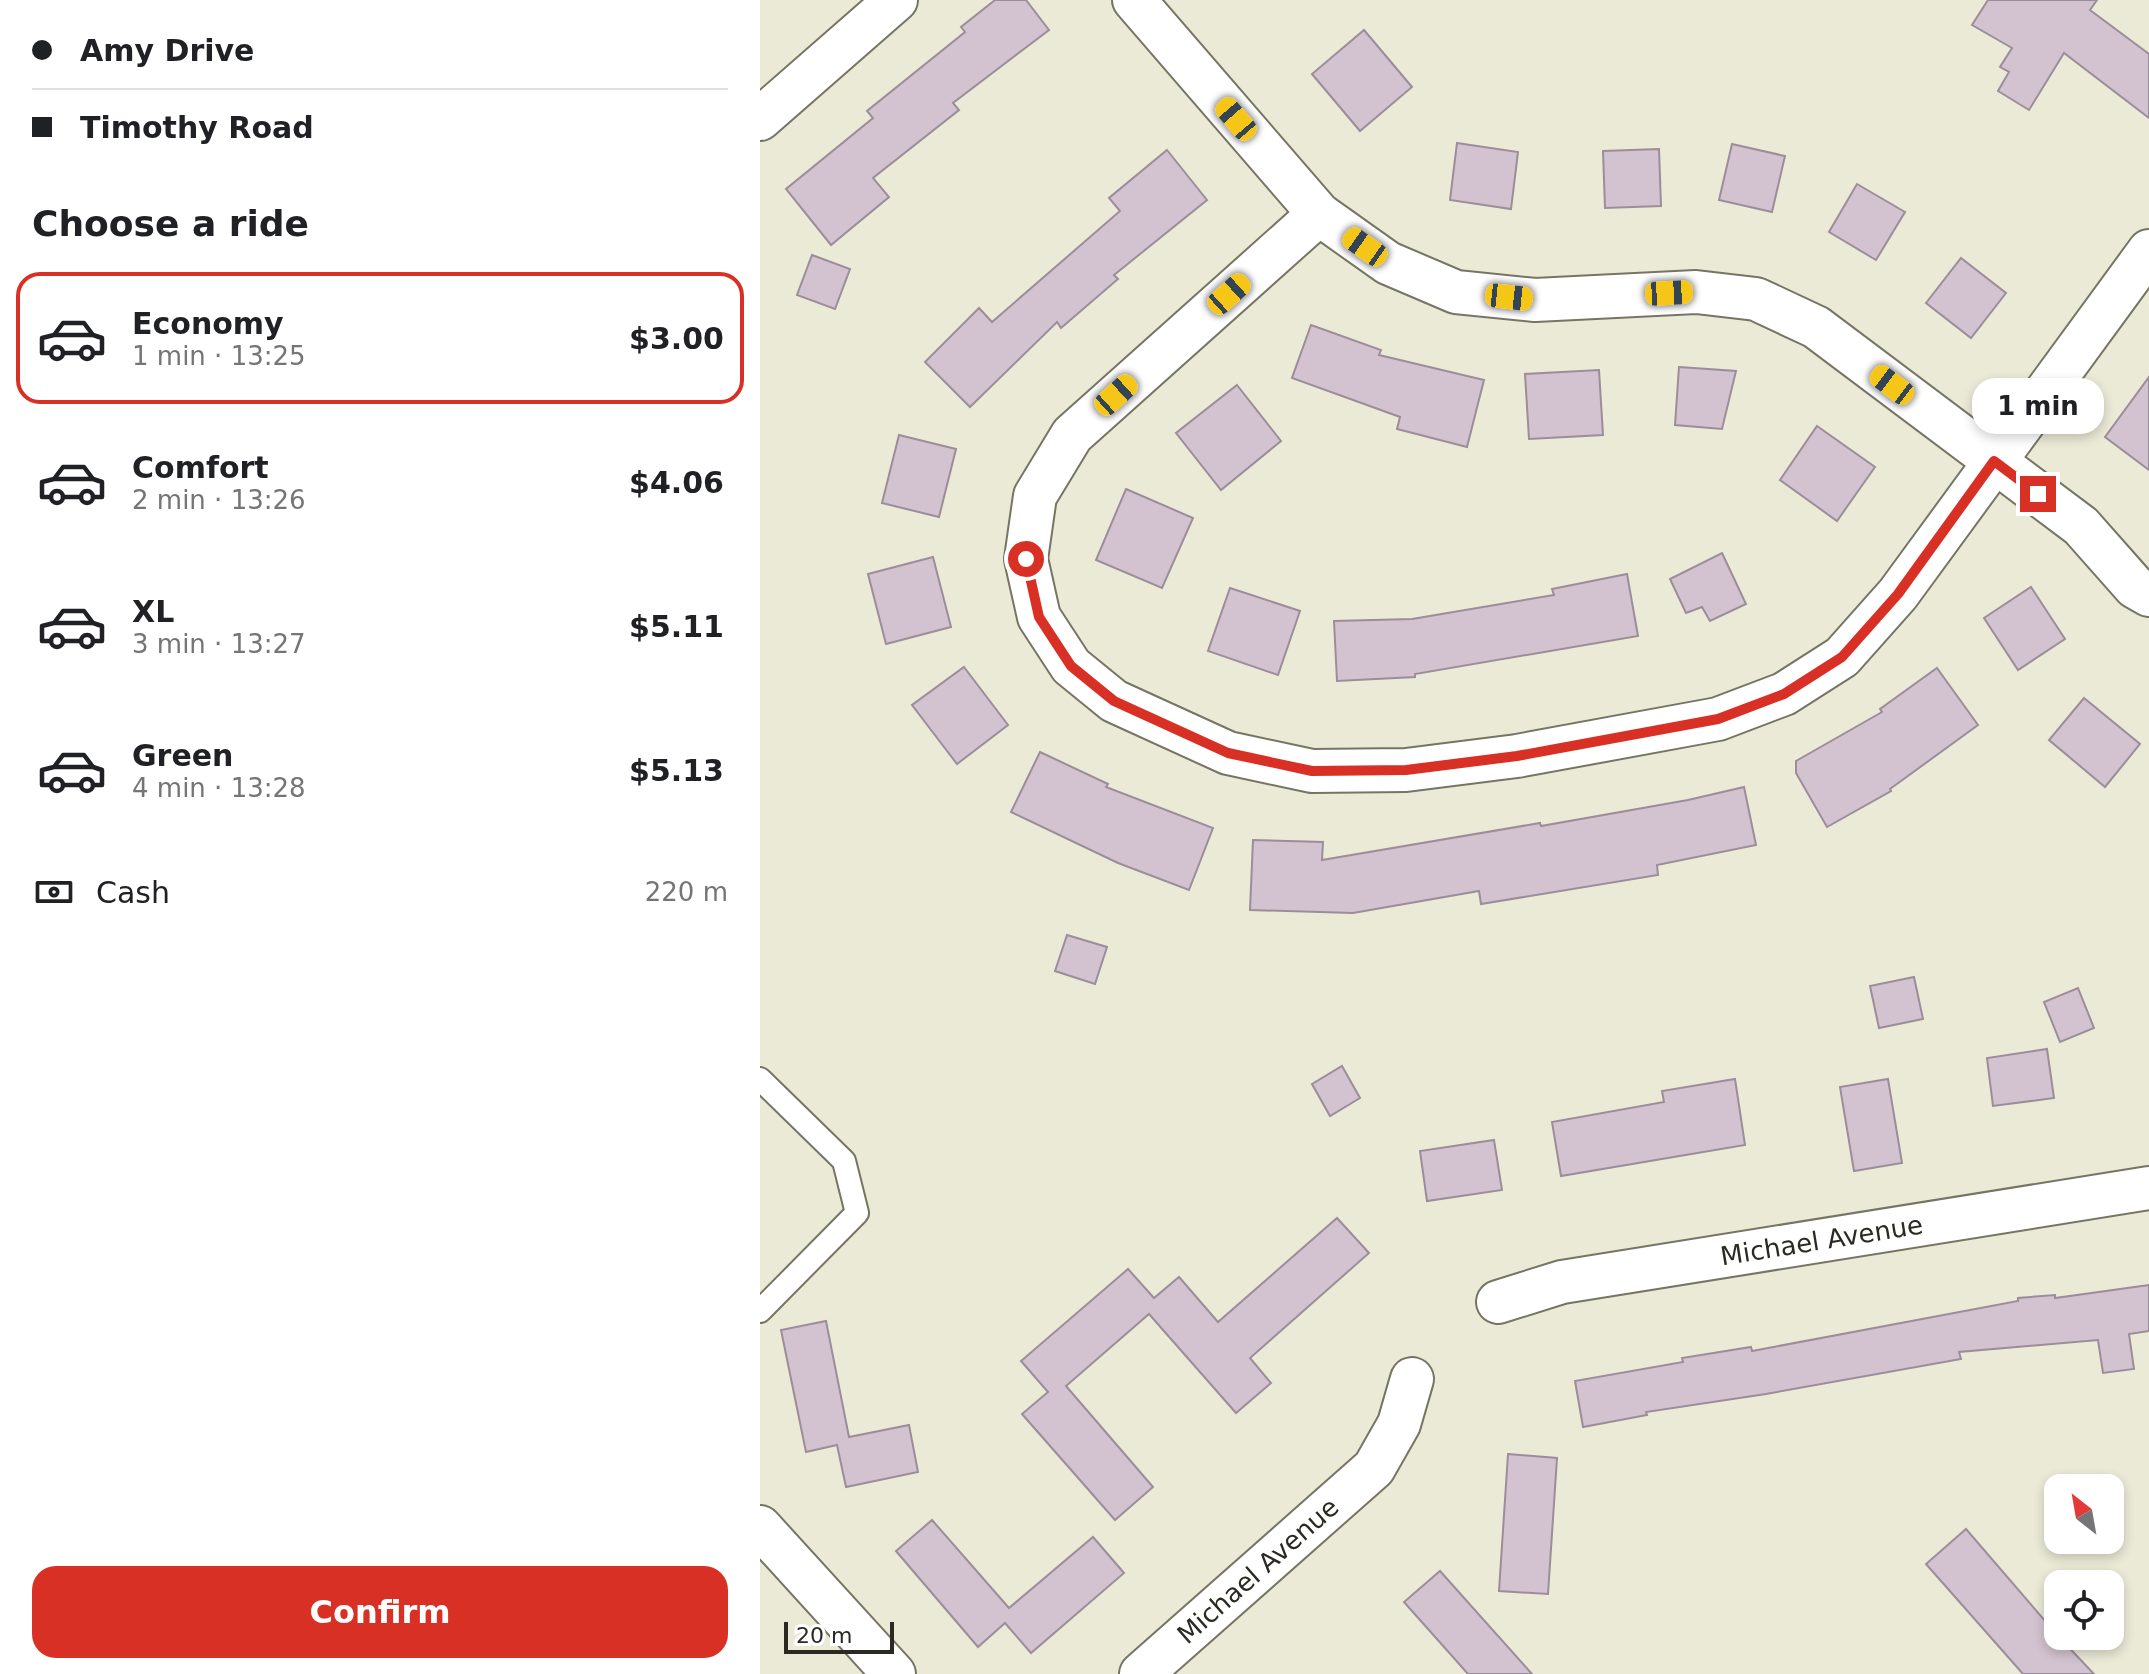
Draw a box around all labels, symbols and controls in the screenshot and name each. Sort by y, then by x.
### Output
text: Amy Drive [80,33,254,68]
car [1211,93,1261,145]
text: Timothy Road [80,110,314,145]
text: Choose a ride [32,203,309,244]
car [1338,223,1392,271]
car [1203,269,1255,319]
car [1644,280,1694,306]
car [1484,283,1534,311]
icon: car [36,302,108,374]
text: Economy [132,306,284,341]
text: $3.00 [629,321,724,356]
text: 1 min · 13:25 [132,341,306,371]
car [1866,361,1918,409]
car [1090,370,1142,420]
callout: 1 min [1972,378,2104,434]
text: 1 min [1997,391,2079,421]
icon: car [36,446,108,518]
text: Comfort [132,450,269,485]
text: $4.06 [629,465,724,500]
route end [2020,476,2056,512]
text: 2 min · 13:26 [132,485,306,515]
route start [1008,541,1044,577]
icon: car [36,590,108,662]
text: XL [132,594,174,629]
text: $5.11 [629,609,724,644]
text: 3 min · 13:27 [132,629,306,659]
icon: car [36,734,108,806]
text: Green [132,738,233,773]
text: $5.13 [629,753,724,788]
text: 4 min · 13:28 [132,773,306,803]
icon: cash [32,870,76,914]
text: Cash [96,875,170,910]
text: 220 m [645,877,728,907]
street label: Michael Avenue [1718,1209,1925,1271]
north arrow [2044,1474,2124,1554]
map controls [2044,1474,2124,1650]
street label: Michael Avenue [1171,1492,1344,1650]
button: Confirm [32,1566,728,1658]
button: locate [2044,1570,2124,1650]
scale bar [784,1618,894,1654]
text: 20 m [796,1623,852,1648]

